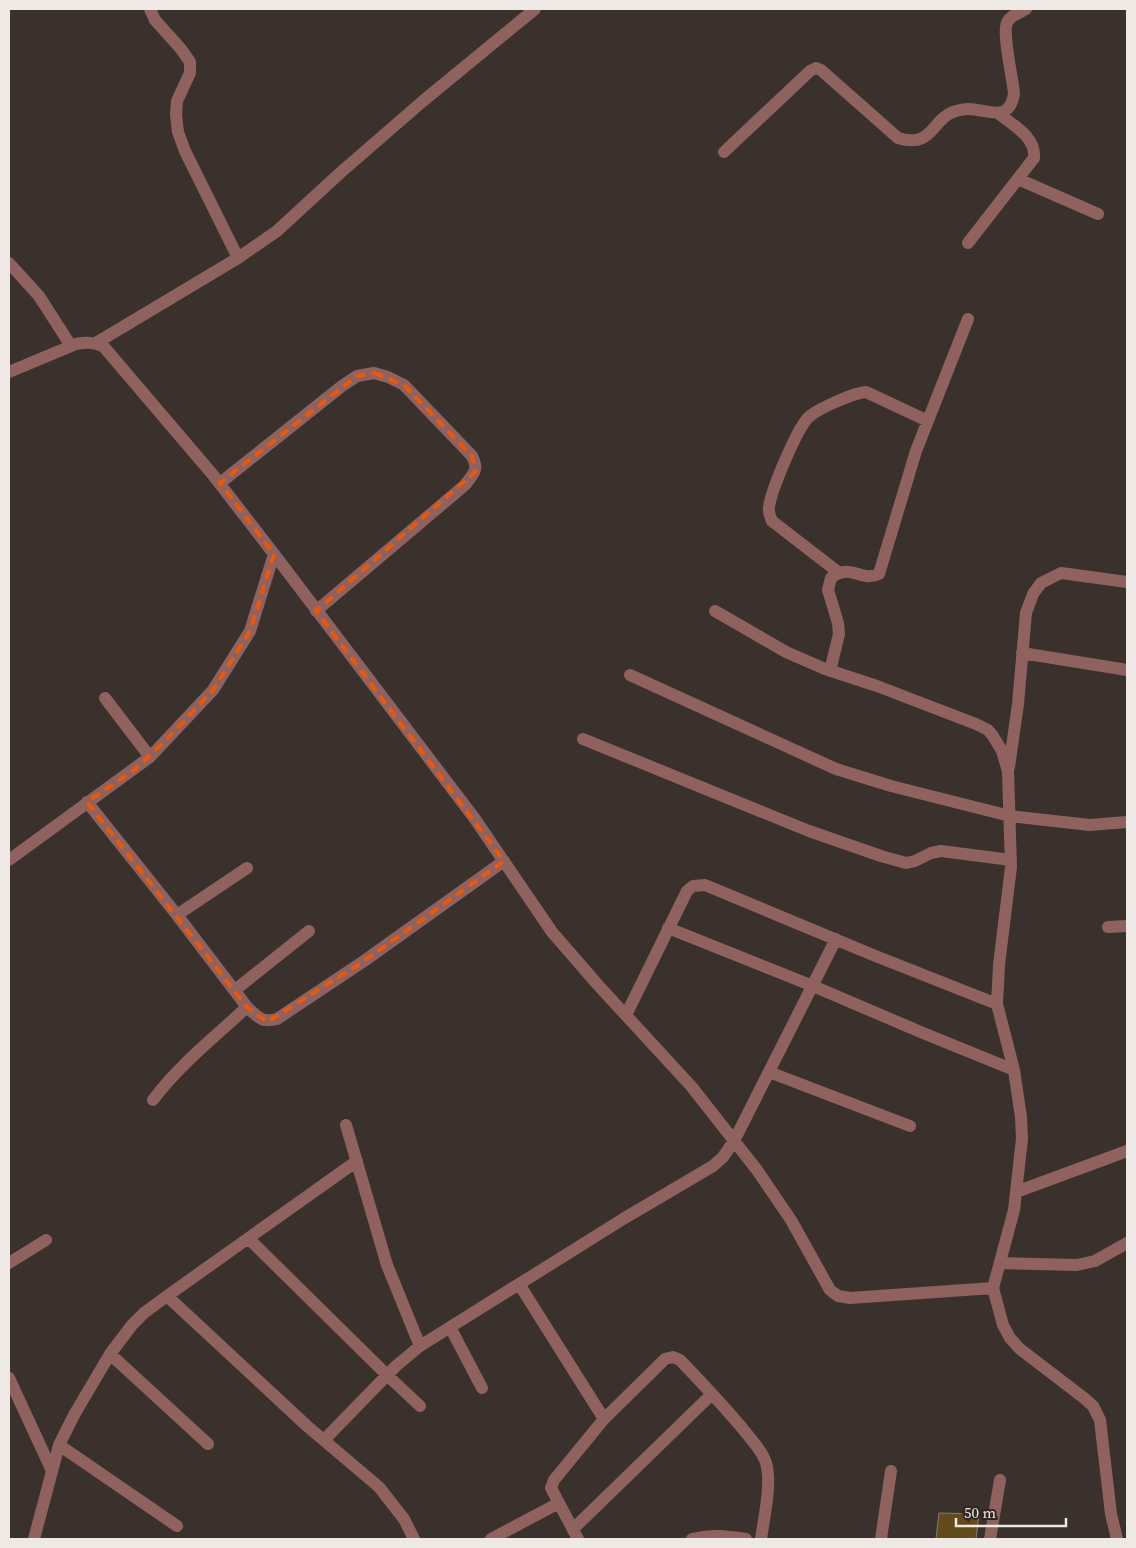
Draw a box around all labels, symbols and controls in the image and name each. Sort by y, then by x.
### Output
scale bar [956,1496,1066,1528]
text: 50 m [964,1502,996,1523]

